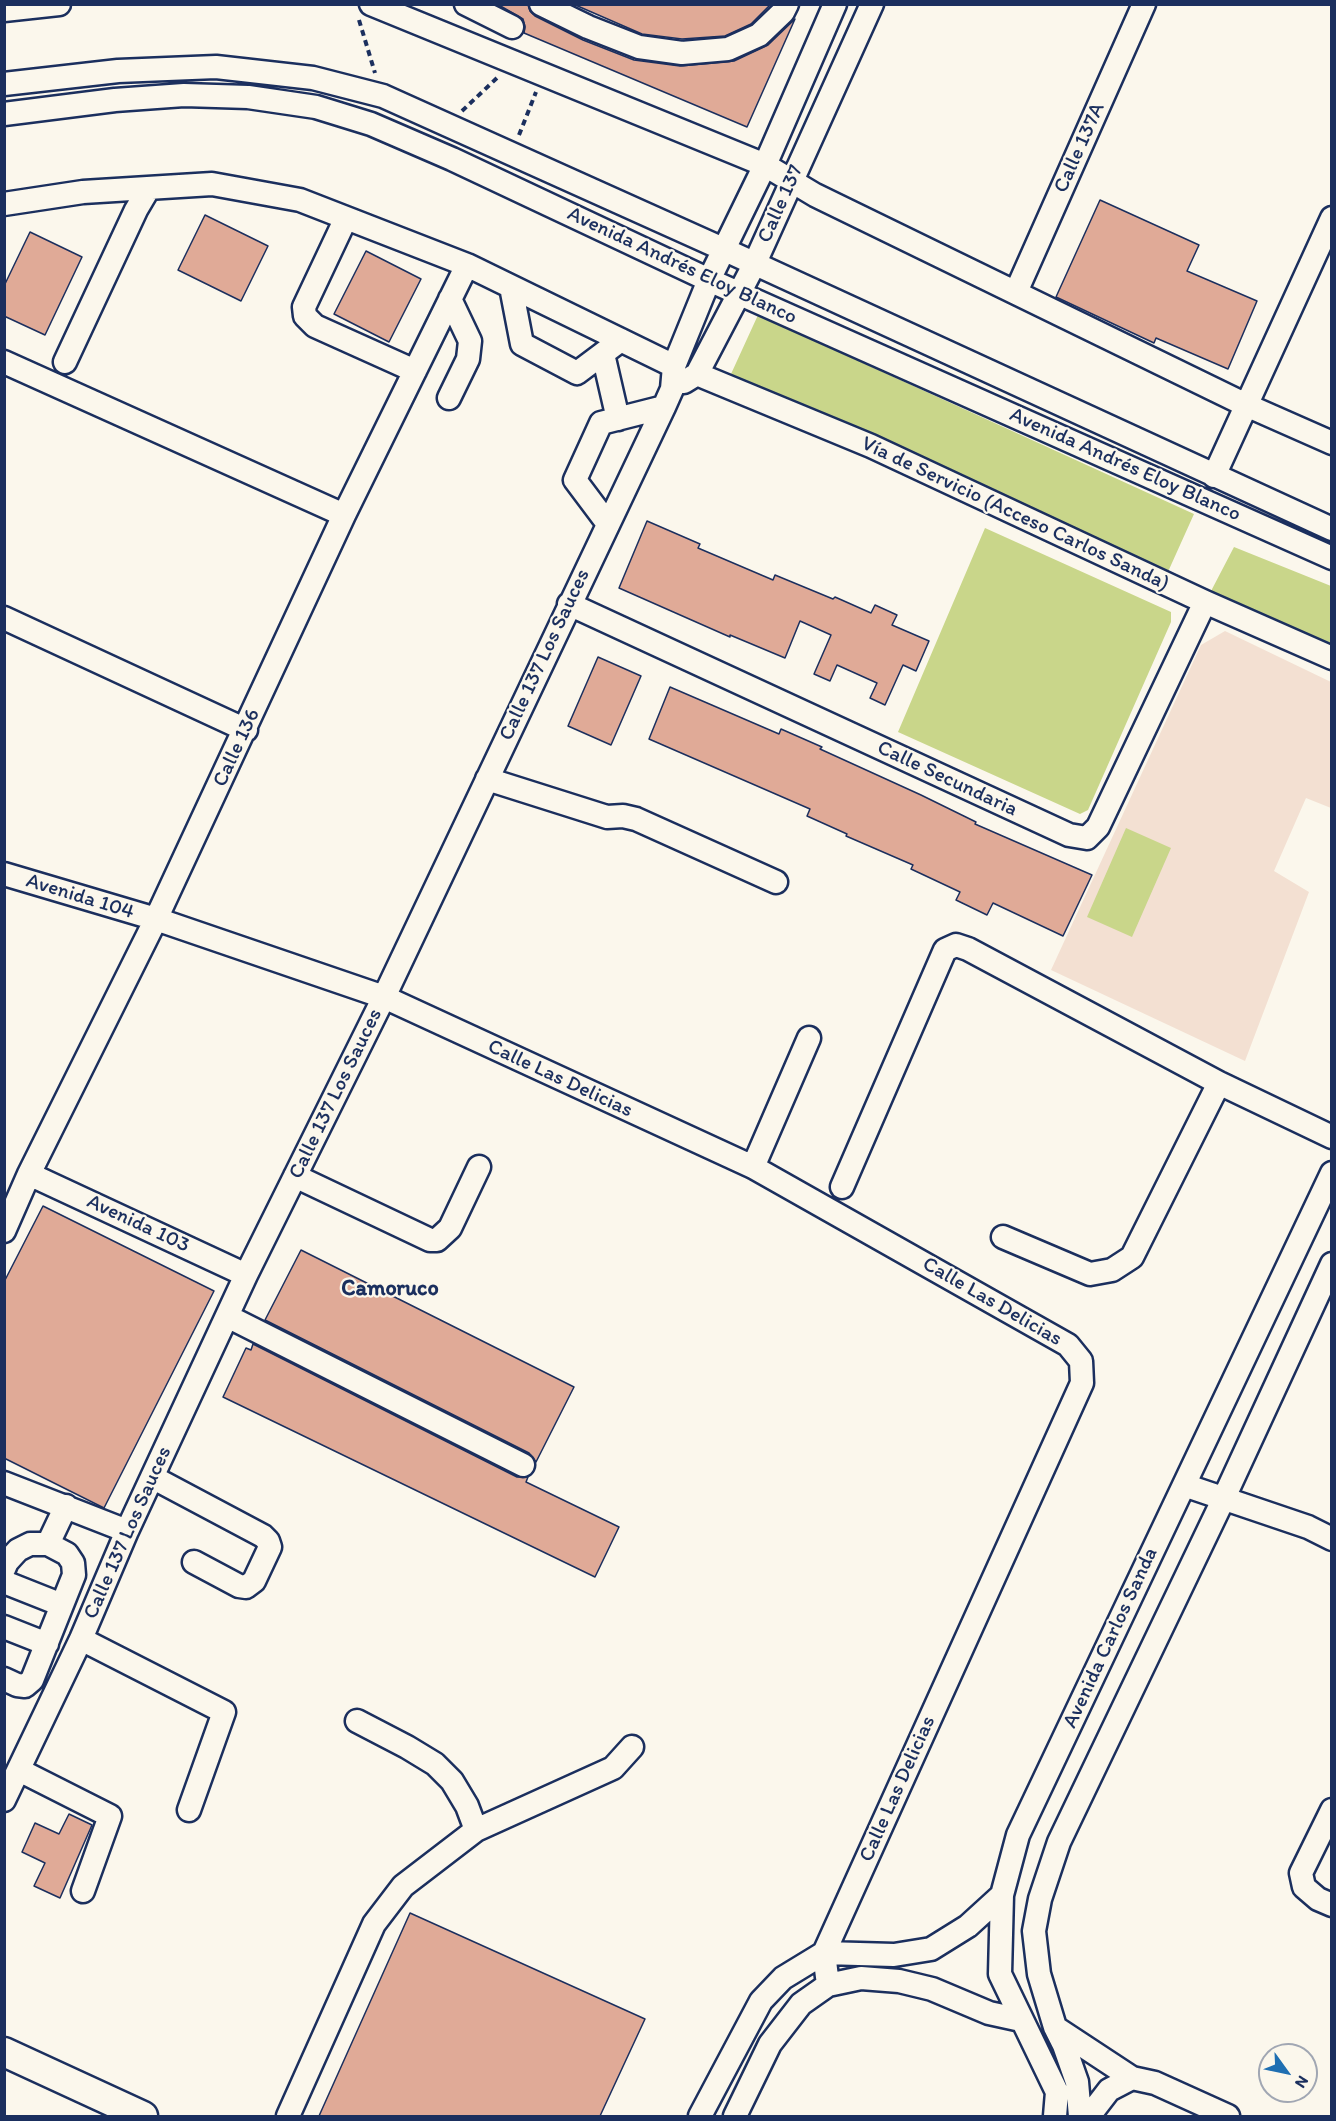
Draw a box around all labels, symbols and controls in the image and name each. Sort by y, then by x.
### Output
street label: Calle 137A [1049,99,1111,197]
street label: Calle 137 [753,161,809,247]
street label: Avenida Andrés Eloy Blanco [563,202,801,330]
street label: Avenida Andrés Eloy Blanco [1005,403,1245,527]
street label: Vía de Servicio (Acceso Carlos Sanda) [857,431,1173,597]
street label: Calle 137 Los Sauces [494,565,596,745]
street label: Calle 136 [208,705,266,791]
street label: Calle Secundaria [873,736,1021,822]
street label: Avenida 104 [23,869,137,925]
street label: Calle 137 Los Sauces [284,1005,388,1183]
street label: Calle Las Delicias [483,1034,637,1124]
street label: Avenida 103 [83,1189,193,1259]
street label: Calle Las Delicias [918,1252,1066,1352]
district label: Camoruco [341,1276,439,1302]
street label: Calle 137 Los Sauces [79,1443,177,1623]
street label: Avenida Carlos Sanda [1058,1544,1164,1732]
street label: Calle Las Delicias [855,1712,941,1866]
north arrow [1258,2043,1318,2103]
text: N [1291,2072,1313,2092]

